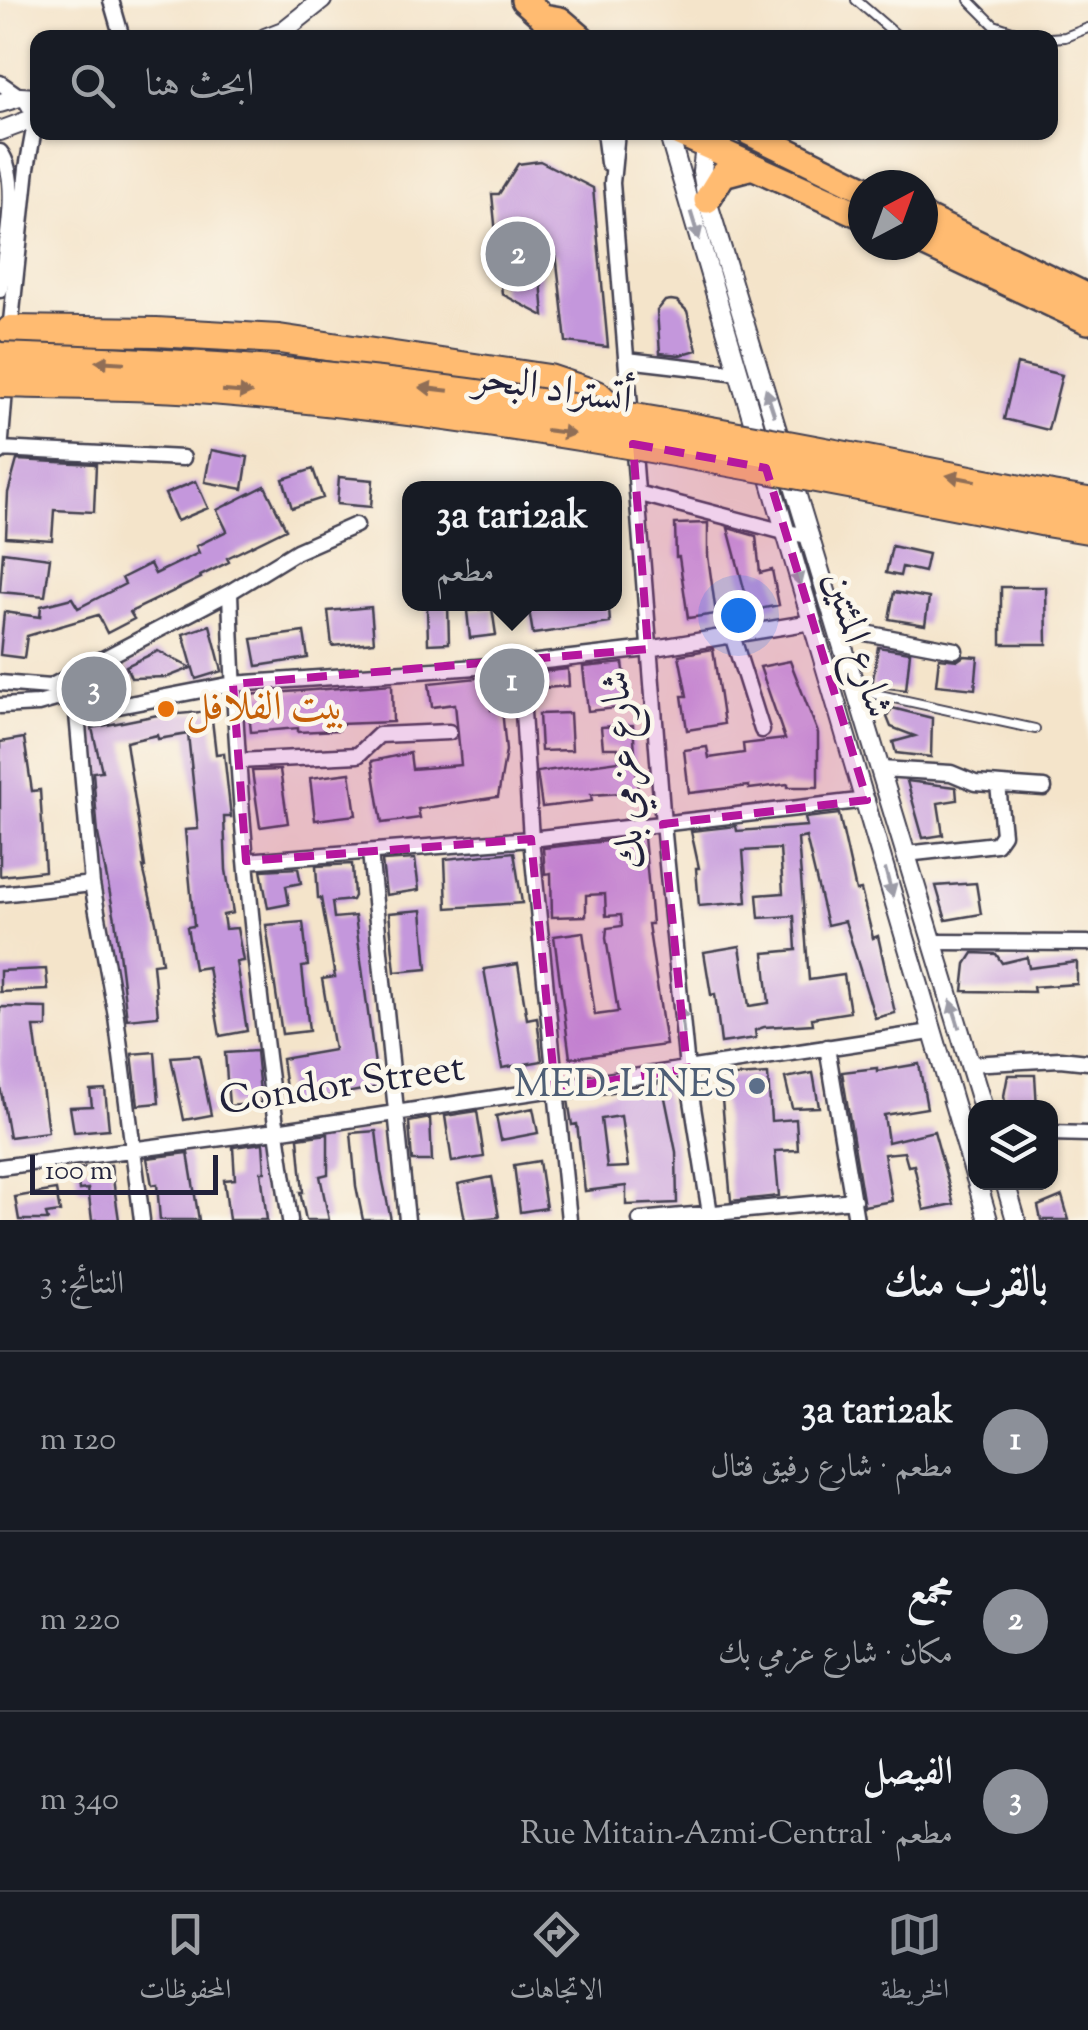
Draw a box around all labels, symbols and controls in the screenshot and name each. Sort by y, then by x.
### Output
search box [30,30,1058,140]
icon: search [65,58,120,113]
text: ابحث هنا [145,59,254,113]
north arrow [848,170,938,260]
one-way arrow [688,211,703,241]
pin: 2 [486,216,550,292]
street label: أتستراد البحر [466,346,637,432]
one-way arrow [93,354,125,370]
one-way arrow [417,381,449,397]
one-way arrow [222,385,254,401]
one-way arrow [761,386,776,416]
one-way arrow [544,424,576,440]
one-way arrow [945,470,976,485]
popup [402,481,622,611]
text: 3a tari2ak [436,491,588,545]
text: مطعم [436,550,494,596]
one-way arrow [790,557,805,587]
street label: شارع المئتين [806,565,905,726]
your location [713,590,764,641]
pin: 1 [480,644,544,718]
pin: 3 [62,652,126,726]
street label: شارع عزمي بك [589,668,664,872]
place label: بيت الفلافل [186,681,345,738]
marker: بيت الفلافل [155,698,177,720]
one-way arrow [882,868,898,899]
one-way arrow [947,998,962,1029]
one-way arrow [674,1003,690,1035]
street label: Condor Street [216,1042,469,1132]
place label: MED-LINES [514,1058,737,1115]
marker: MED-LINES [746,1075,768,1097]
map controls [968,1100,1058,1190]
button: layers [968,1100,1058,1190]
scale bar [30,1150,218,1194]
text: 100 m [45,1152,113,1192]
text: بالقرب منك [884,1255,1048,1315]
text: النتائج: 3 [40,1262,124,1308]
text: 3a tari2ak [801,1386,953,1440]
text: 120 m [40,1418,116,1464]
text: 1 [1010,1418,1021,1464]
text: مطعم · شارع رفيق فتال [710,1445,953,1491]
text: مجمع [907,1567,953,1621]
text: 220 m [40,1598,120,1644]
text: 2 [1008,1598,1023,1644]
text: مكان · شارع عزمي بك [718,1632,953,1678]
text: الفيصل [863,1747,953,1801]
text: 340 m [40,1778,119,1824]
text: 3 [1009,1778,1022,1824]
text: مطعم · Rue Mitain-Azmi-Central [520,1812,953,1858]
tab: المحفوظات [139,1907,231,2016]
tab: الاتجاهات [509,1907,603,2016]
tab: الخريطة [881,1907,949,2016]

